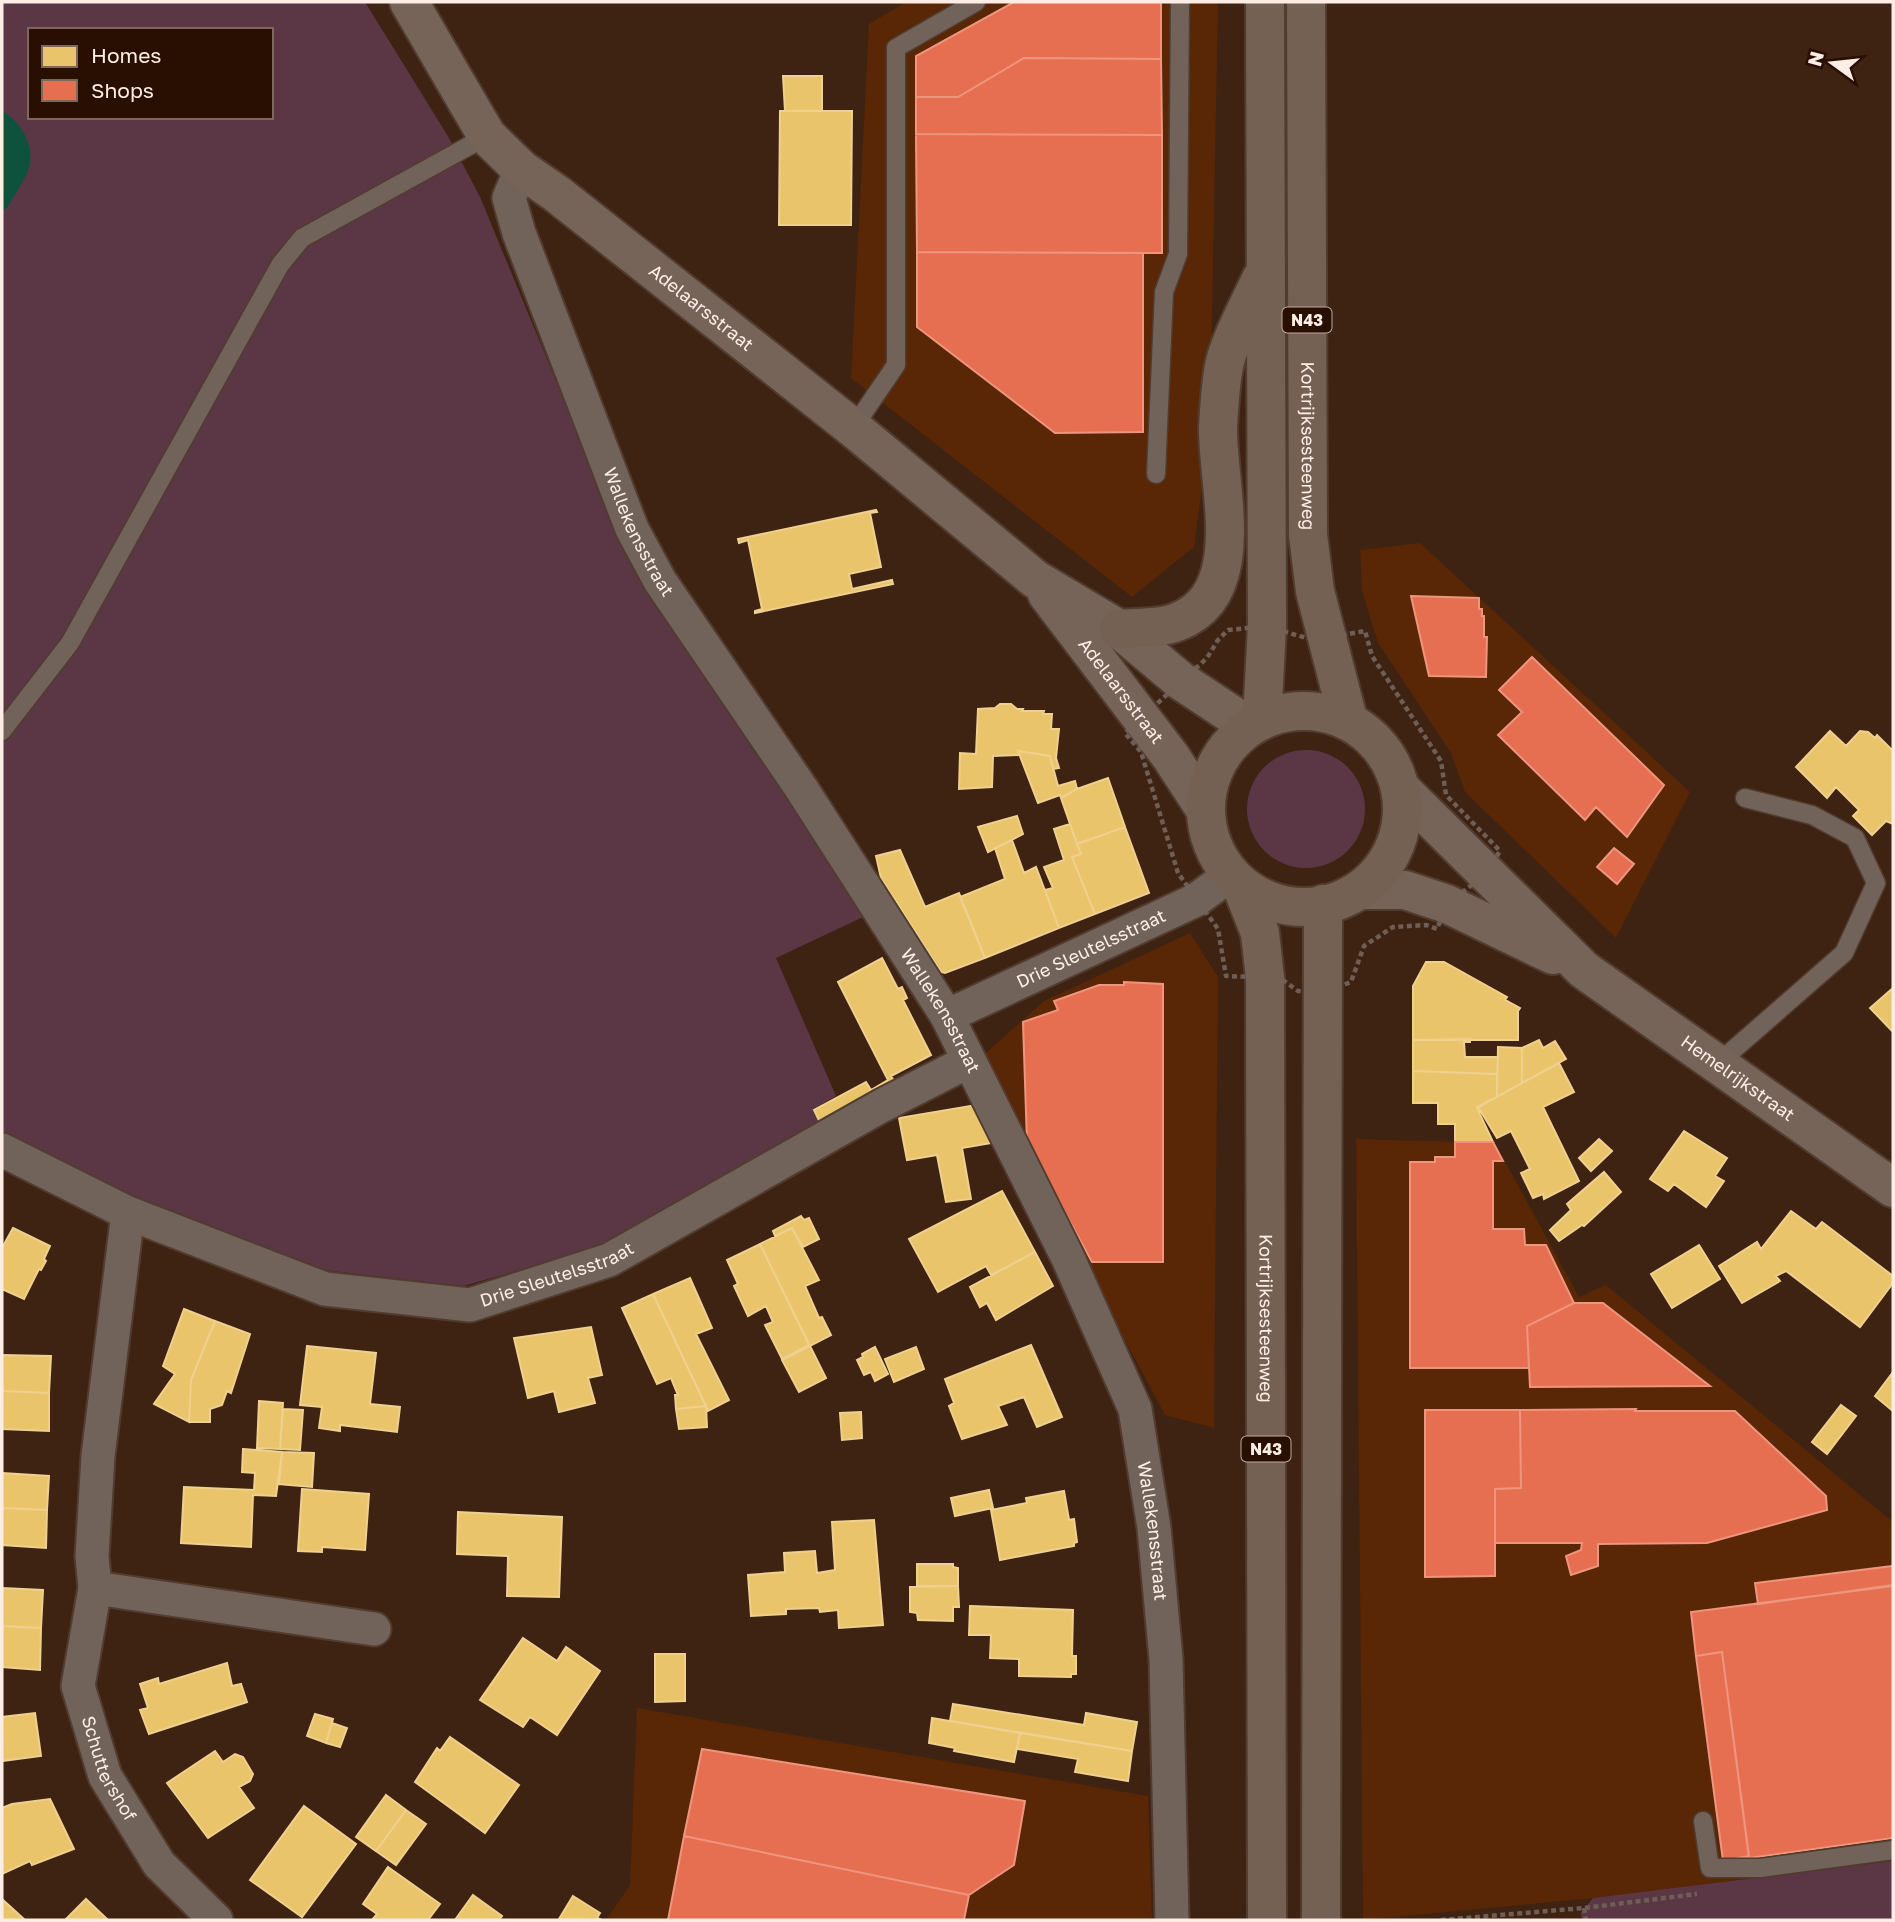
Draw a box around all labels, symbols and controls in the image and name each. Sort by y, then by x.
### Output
legend [28,28,273,119]
north arrow [1797,28,1867,98]
text: Homes [91,42,161,68]
text: N [1802,49,1828,68]
text: Shops [91,77,154,103]
street label: Adelaarsstraat [645,259,758,355]
road number: N43 [1282,308,1332,332]
street label: Kortrijksesteenweg [1297,362,1320,530]
street label: Wallekensstraat [600,464,679,600]
street label: Adelaarsstraat [1074,633,1169,748]
street label: Drie Sleutelsstraat [1013,904,1169,992]
street label: Wallekensstraat [896,944,986,1076]
street label: Hemelrijkstraat [1677,1030,1799,1125]
street label: Kortrijksesteenweg [1256,1234,1278,1403]
street label: Drie Sleutelsstraat [477,1236,637,1311]
road number: N43 [1242,1436,1290,1462]
street label: Wallekensstraat [1134,1460,1173,1602]
street label: Schuttershof [78,1713,142,1825]

